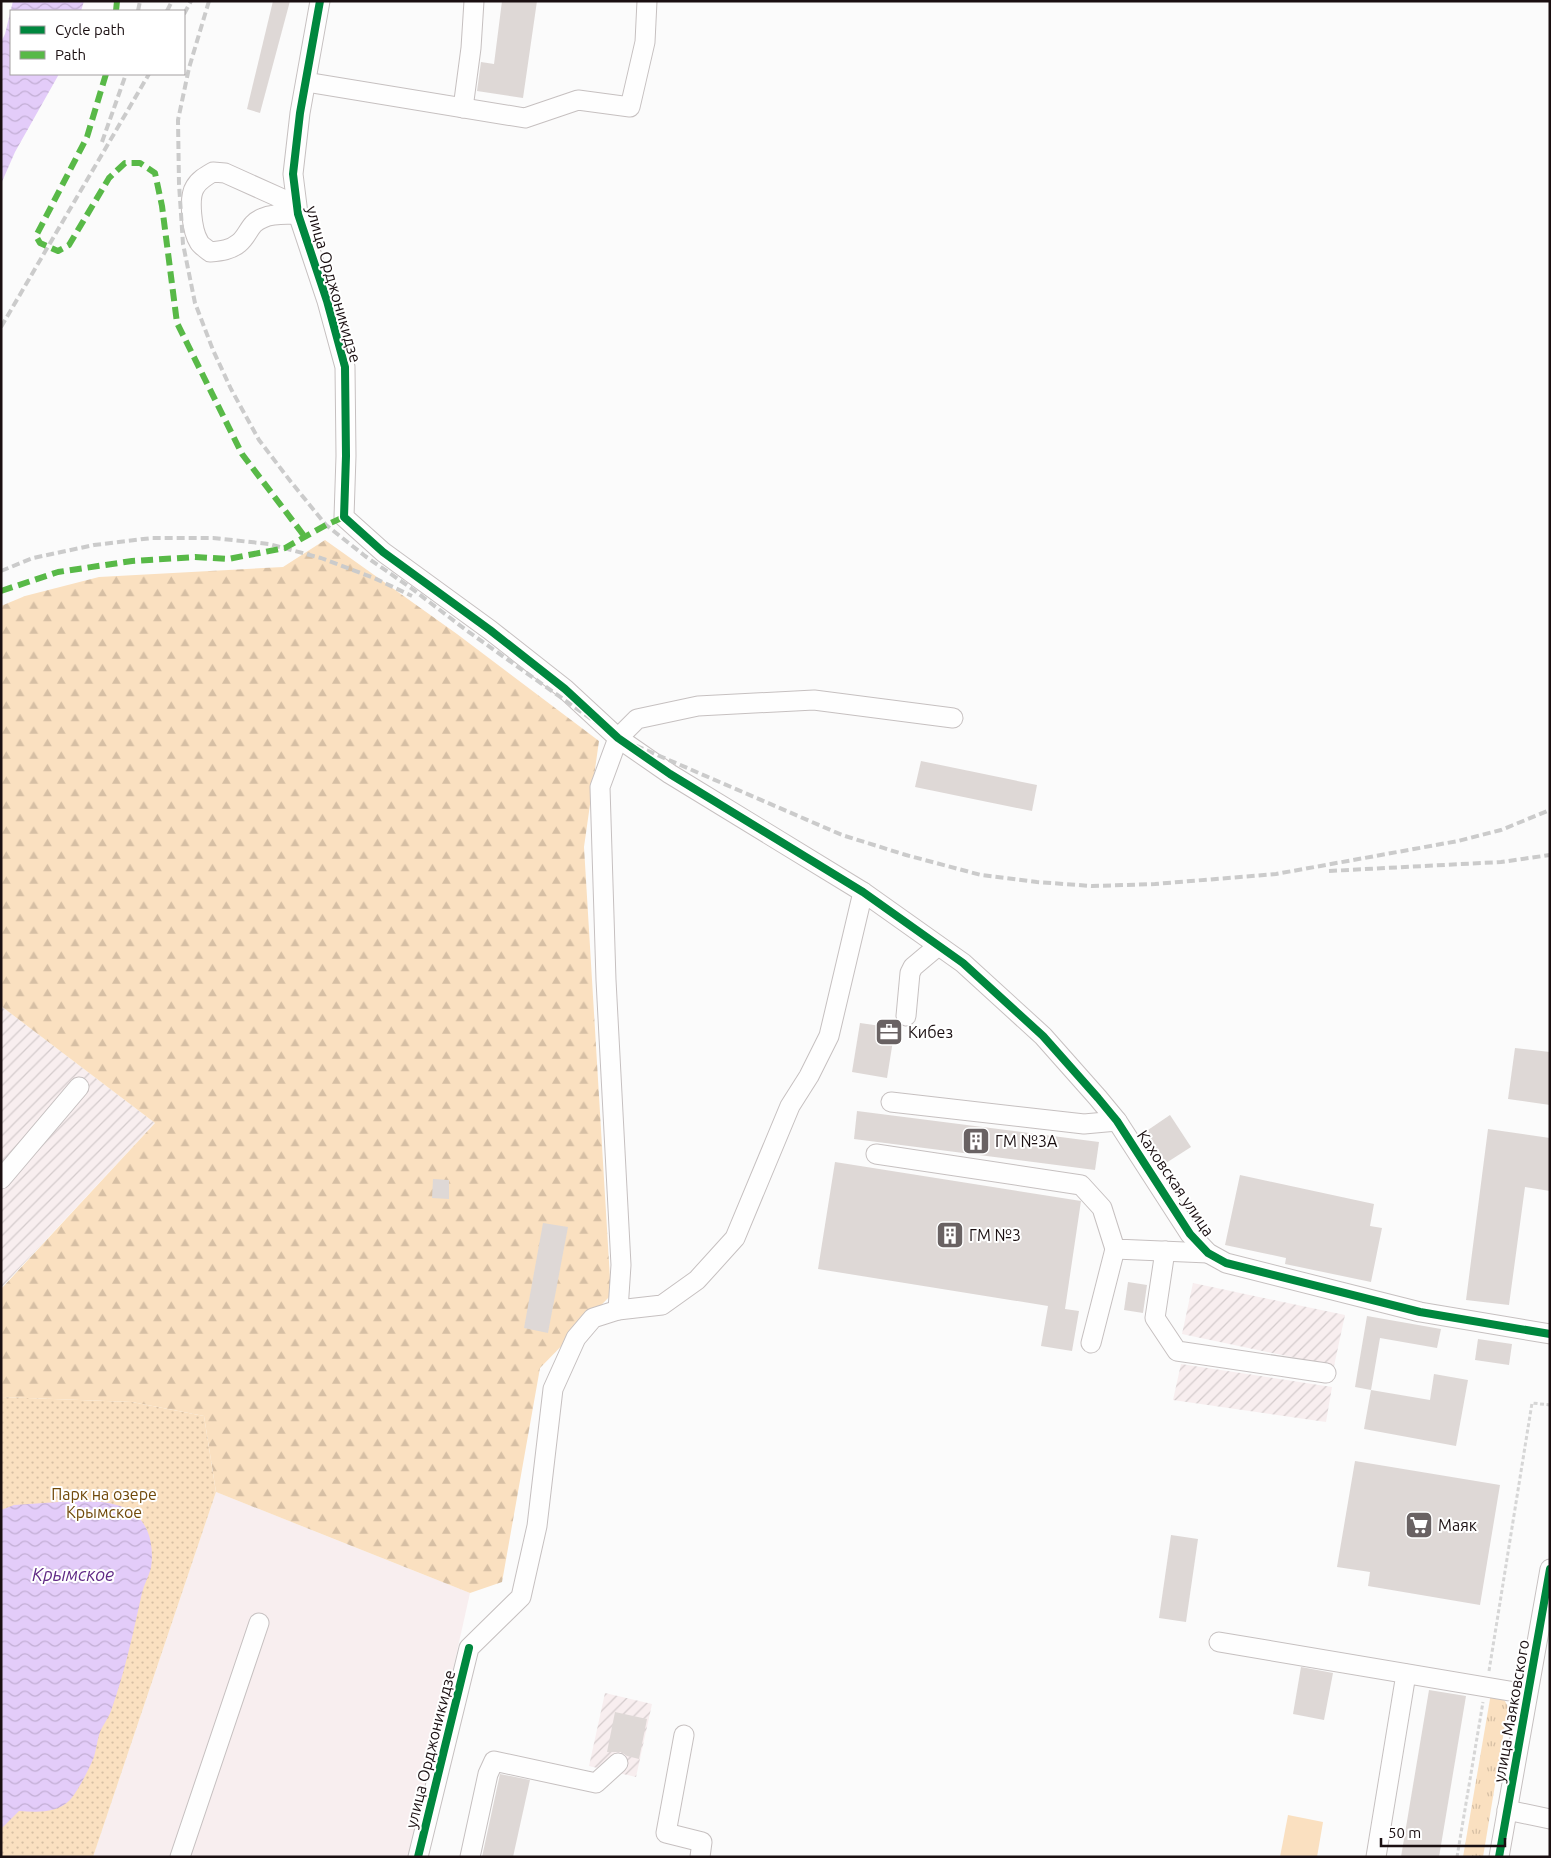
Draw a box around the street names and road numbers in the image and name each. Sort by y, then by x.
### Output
street label: улица Орджоникидзе [303,204,365,364]
street label: Каховская улица [1134,1127,1218,1239]
street label: улица Маяковского [1490,1638,1532,1784]
street label: улица Орджоникидзе [402,1668,458,1830]

